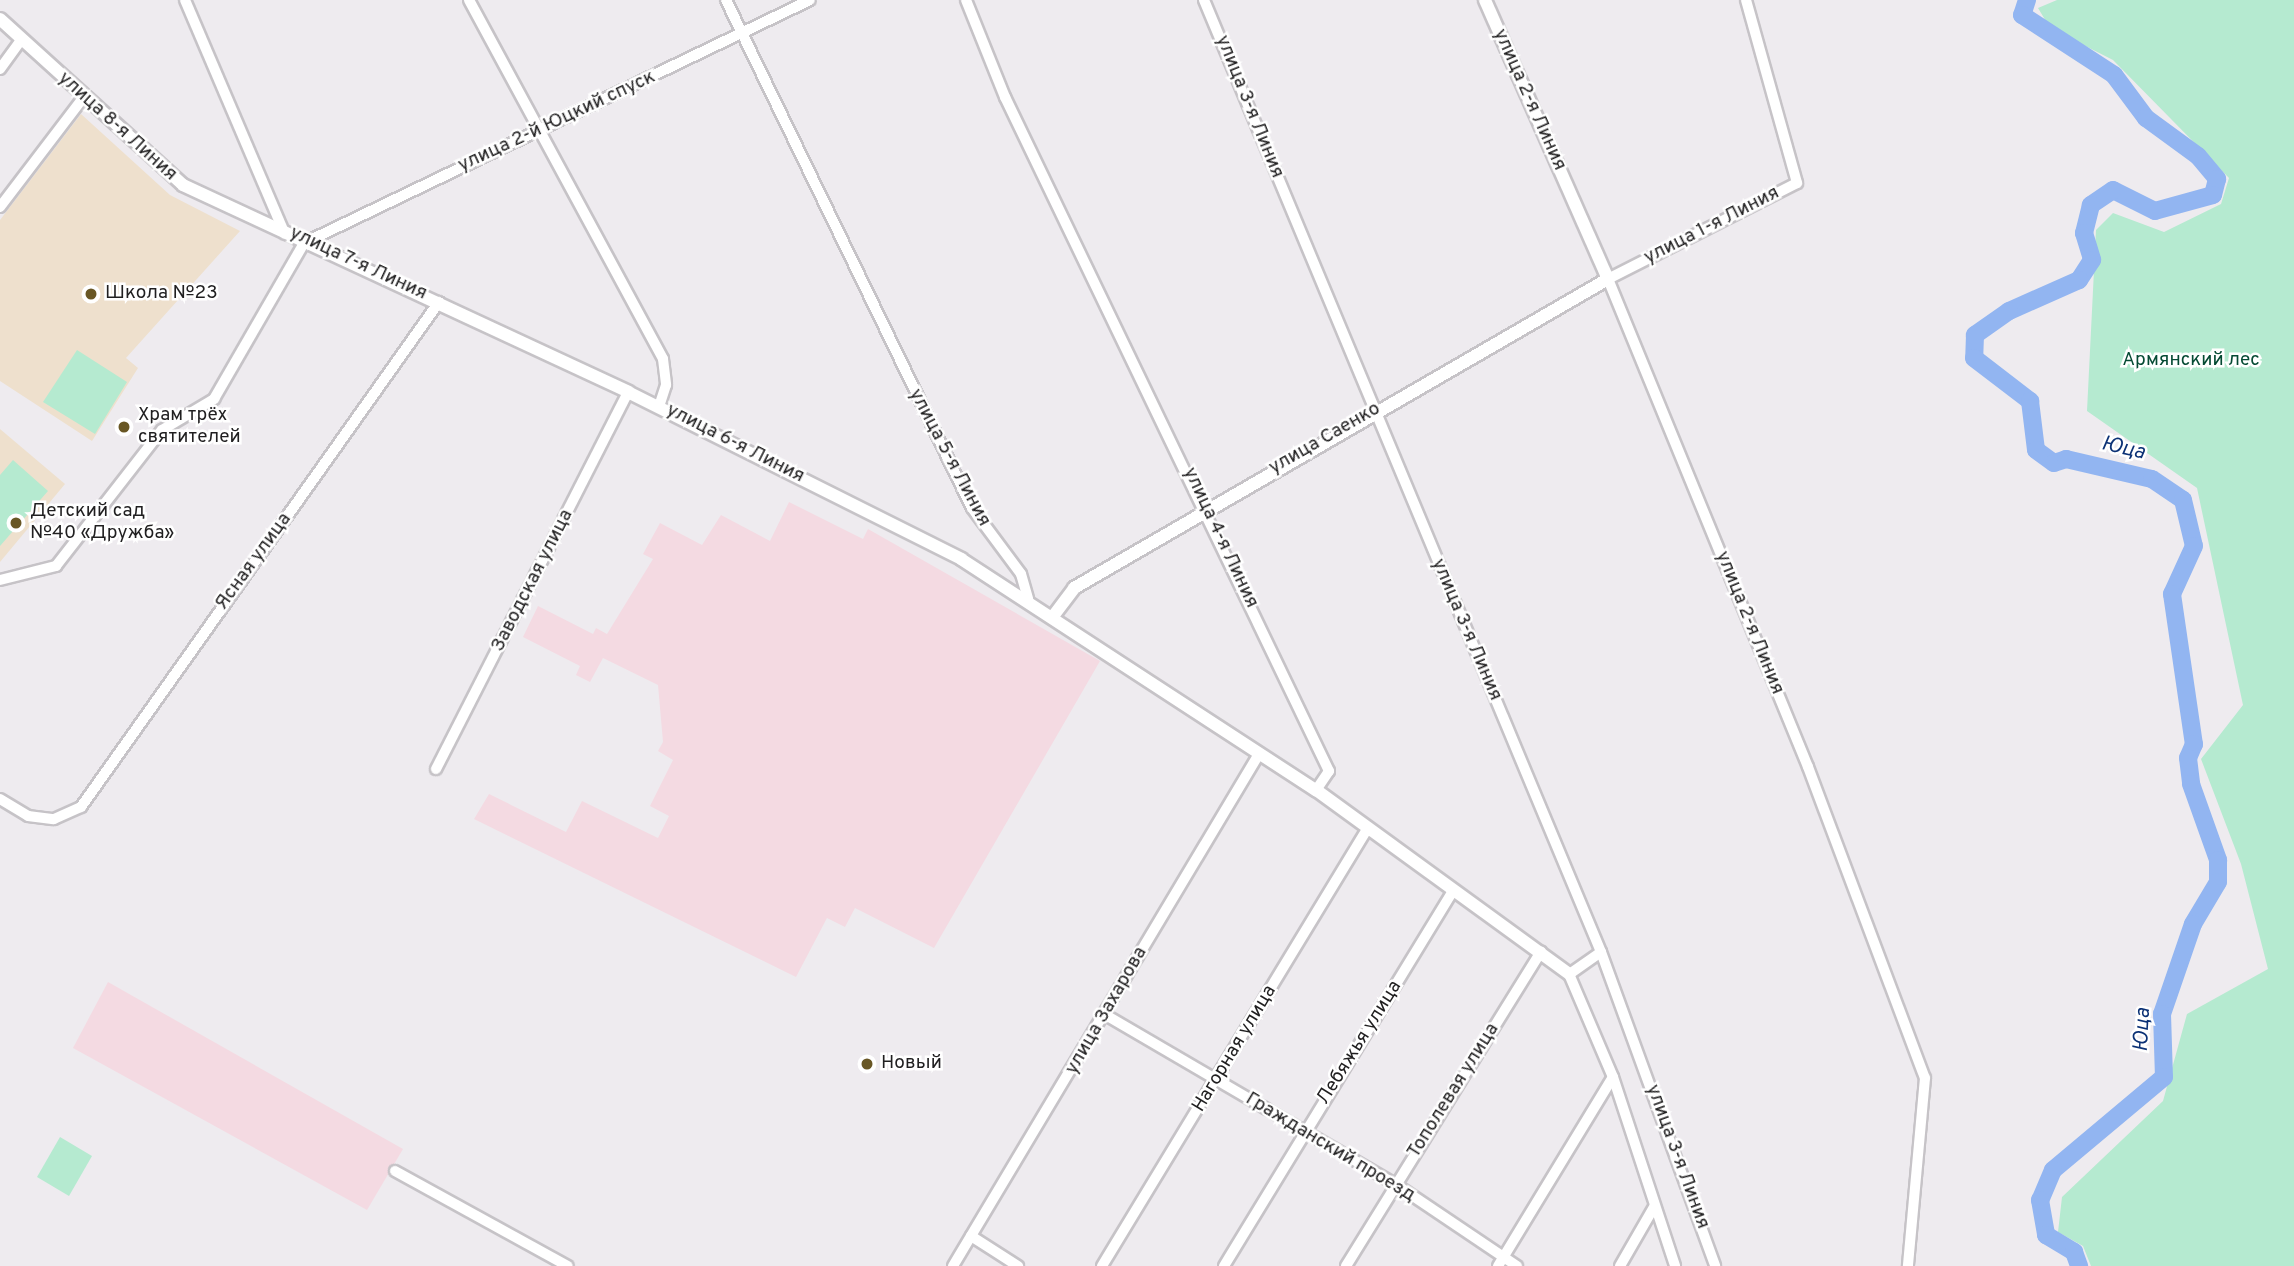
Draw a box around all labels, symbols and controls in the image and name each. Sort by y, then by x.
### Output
street label: улица 2-я Линия [1488,26,1570,174]
street label: улица 3-я Линия [1210,32,1288,182]
street label: улица 2-й Юцкий спуск [455,66,659,178]
street label: улица 8-я Линия [53,68,181,186]
street label: улица 1-я Линия [1641,182,1783,270]
street label: улица 7-я Линия [285,222,431,306]
place label: Школа №23 [105,283,218,305]
marker: Школа №23 [83,286,99,302]
park label: Армянский лес [2122,350,2260,372]
street label: улица 5-я Линия [903,385,995,531]
street label: улица Саенко [1265,398,1385,480]
street label: улица 6-я Линия [662,399,808,489]
place label: Храм трёх святителей [138,405,241,449]
marker: Храм трёх святителей [116,419,132,435]
water label: Юца [2099,432,2147,466]
street label: улица 4-я Линия [1177,464,1263,612]
place label: Детский сад №40 «Дружба» [30,501,174,545]
street label: Заводская улица [487,506,579,656]
street label: Ясная улица [211,509,297,615]
marker: Детский сад №40 «Дружба» [8,515,24,531]
street label: улица 2-я Линия [1710,548,1788,698]
street label: улица 3-я Линия [1426,556,1506,704]
street label: улица Захарова [1061,943,1153,1079]
street label: Лебяжья улица [1313,977,1407,1109]
street label: Нагорная улица [1188,981,1282,1117]
water label: Юца [2129,1007,2157,1053]
street label: Тополевая улица [1403,1019,1505,1163]
place label: Новый [881,1053,942,1075]
marker: Новый [859,1056,875,1072]
street label: улица 3-я Линия [1640,1082,1714,1232]
street label: Гражданский проезд [1241,1088,1419,1208]

